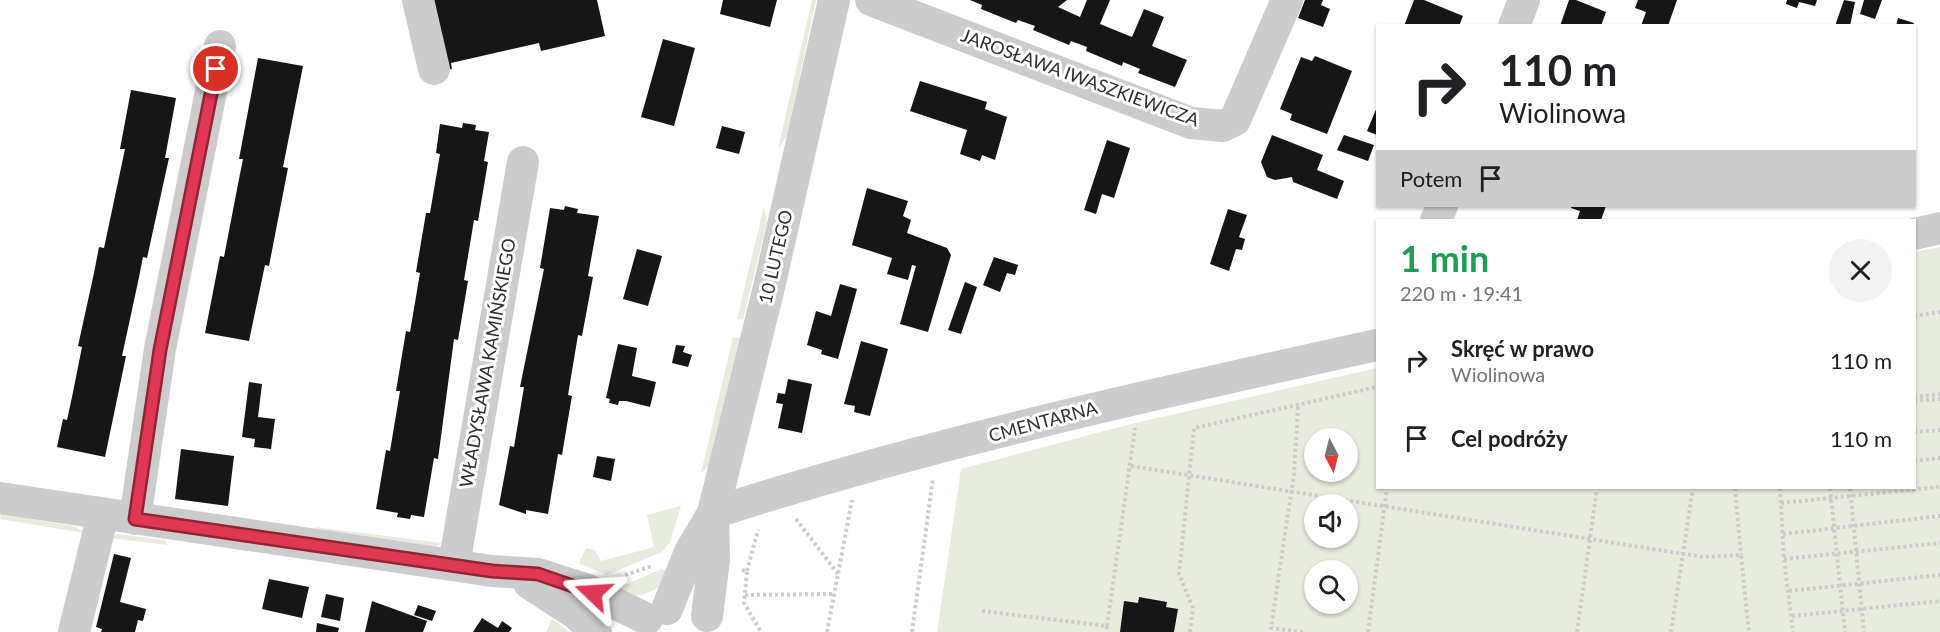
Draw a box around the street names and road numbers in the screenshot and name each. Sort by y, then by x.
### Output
street label: JAROSŁAWA IWASZKIEWICZA [958,24,1203,131]
street label: 10 LUTEGO [754,208,797,306]
street label: WŁADYSŁAWA KAMIŃSKIEGO [454,236,520,489]
street label: CMENTARNA [986,396,1100,446]

